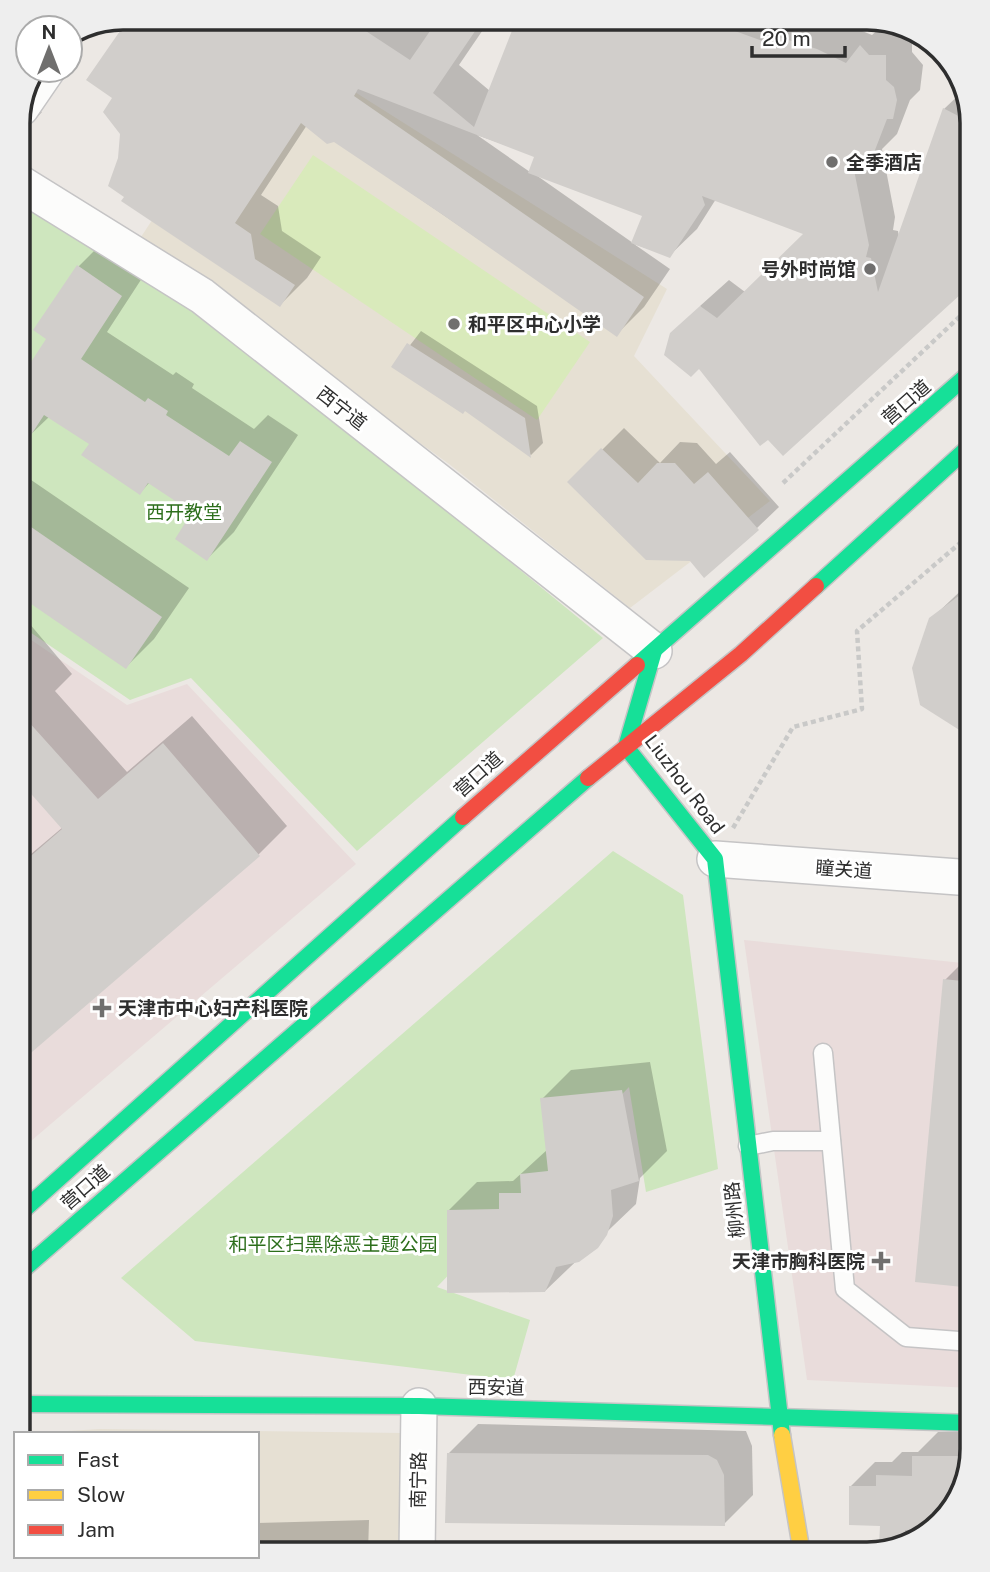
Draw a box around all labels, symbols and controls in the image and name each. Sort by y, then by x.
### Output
north arrow [14,14,84,84]
scale bar [752,14,845,58]
text: N [42,21,56,43]
text: 20 m [762,26,811,51]
place label: 全季酒店 [846,151,922,173]
marker: 全季酒店 [824,154,840,170]
place label: 号外时尚馆 [761,258,856,280]
marker: 号外时尚馆 [862,261,878,277]
place label: 和平区中心小学 [468,313,601,335]
marker: 和平区中心小学 [446,316,462,332]
street label: 营口道 [877,375,935,429]
street label: 西宁道 [313,382,371,434]
park label: 西开教堂 [146,501,222,523]
street label: Liuzhou Road [641,730,729,838]
street label: 营口道 [449,747,507,801]
street label: 瞳关道 [815,856,873,882]
place label: 天津市中心妇产科医院 [118,997,308,1019]
marker: 天津市中心妇产科医院 [92,998,112,1018]
street label: 营口道 [56,1160,114,1214]
street label: 柳州路 [720,1180,748,1240]
park label: 和平区扫黑除恶主题公园 [228,1233,438,1255]
place label: 天津市胸科医院 [732,1250,865,1272]
marker: 天津市胸科医院 [871,1251,891,1271]
street label: 西安道 [467,1376,525,1398]
legend [14,1432,259,1558]
text: Fast [77,1447,119,1472]
street label: 南宁路 [407,1451,429,1509]
text: Slow [77,1482,125,1507]
text: Jam [77,1517,115,1542]

